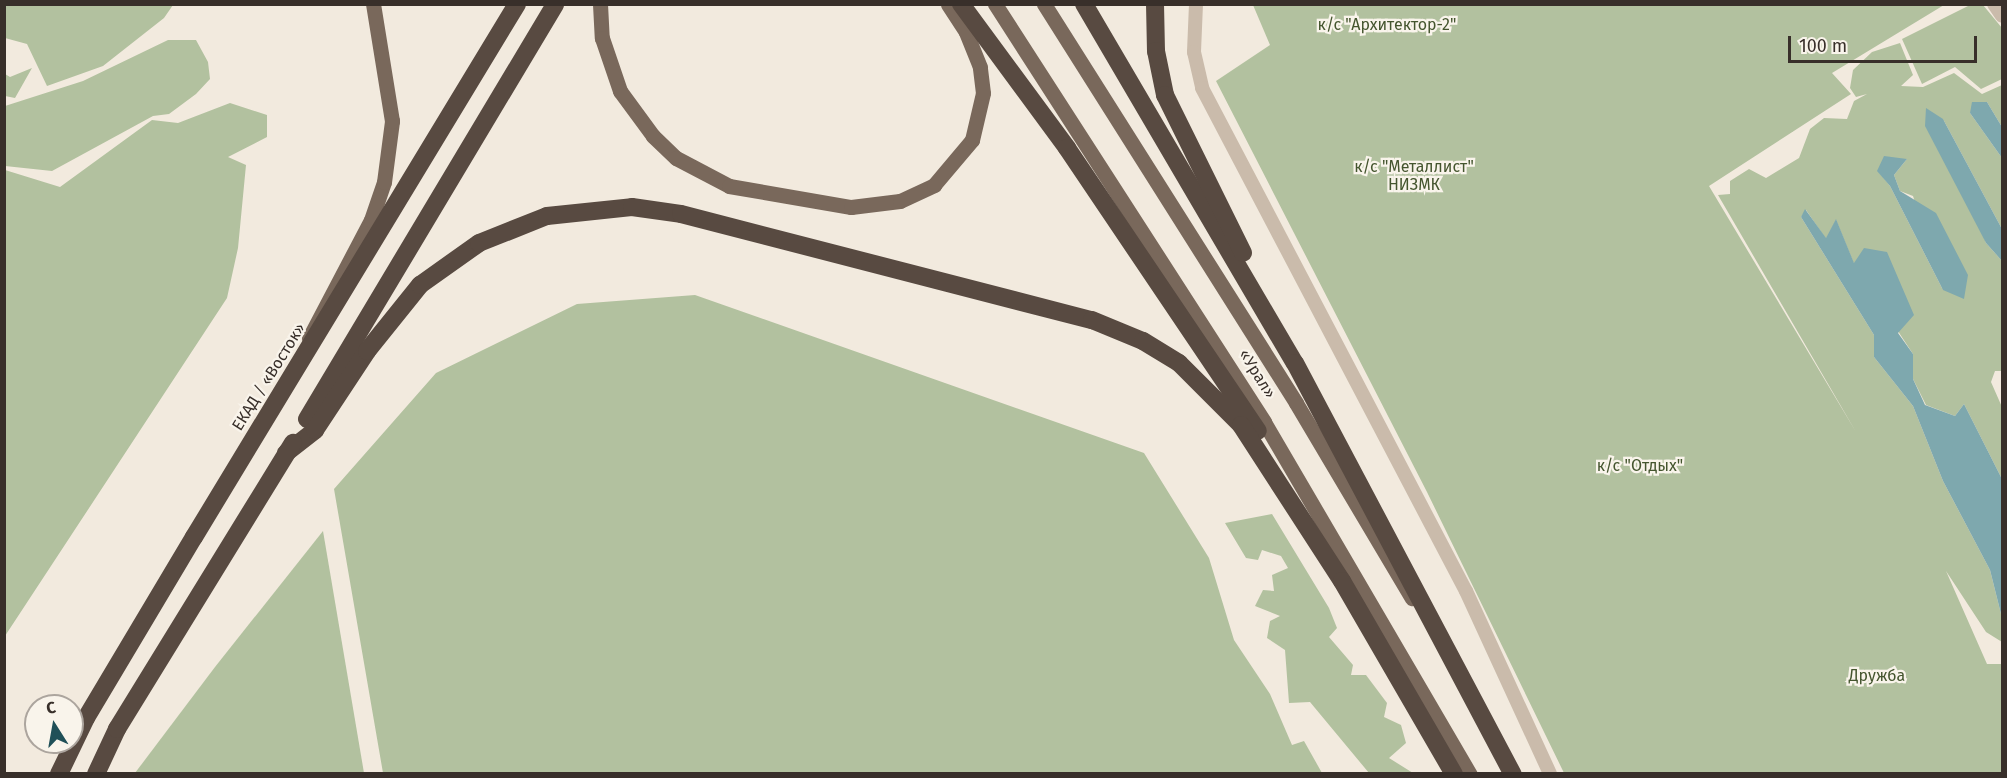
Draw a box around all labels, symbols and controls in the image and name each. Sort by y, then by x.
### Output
park label: к/с "Архитектор-2" [1318,15,1456,35]
scale bar [1791,24,1980,62]
text: 100 m [1799,35,1847,57]
park label: к/с "Металлист" НИЗМК [1354,157,1474,195]
street label: ЕКАД / «Восток» [228,320,310,434]
street label: «Урал» [1235,346,1279,402]
park label: к/с "Отдых" [1597,456,1683,476]
park label: Дружба [1849,666,1905,686]
north arrow [24,694,84,754]
text: С [45,698,57,718]

